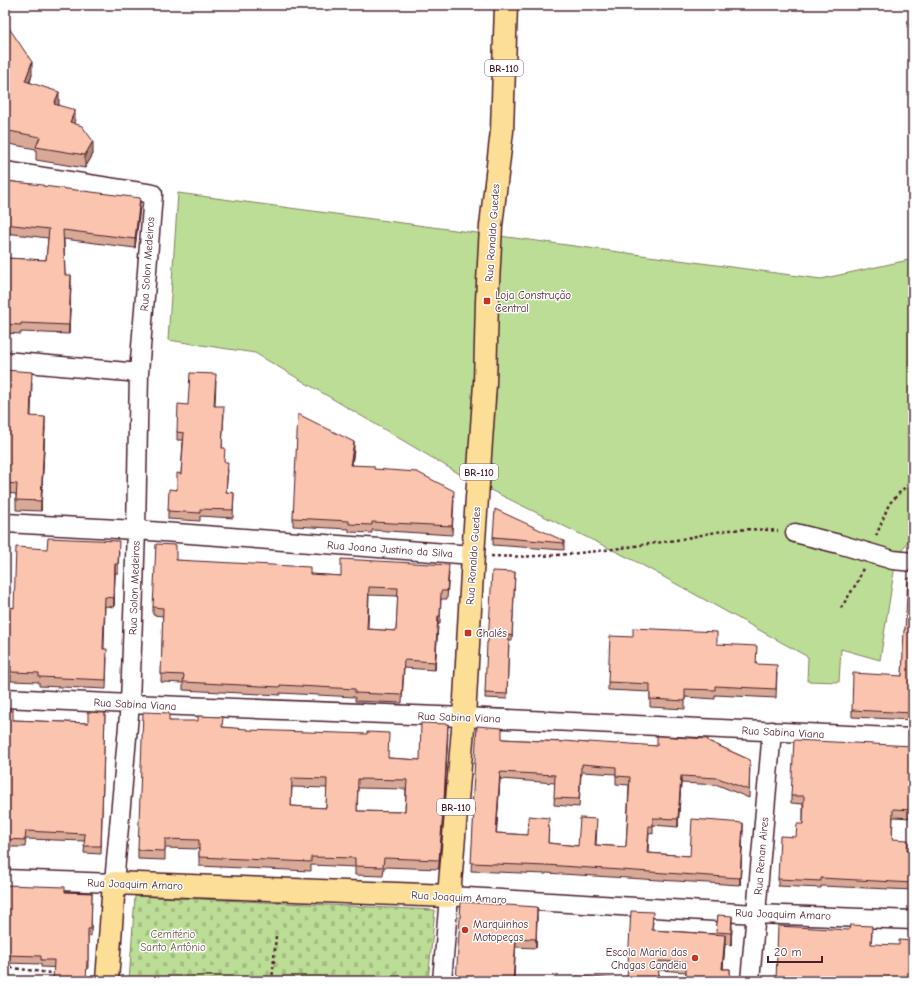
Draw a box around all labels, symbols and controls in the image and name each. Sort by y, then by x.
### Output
road number: BR-110 [485,60,523,76]
street label: Rua Ronaldo Guedes [483,183,502,282]
street label: Rua Solon Medeiros [138,216,157,312]
place label: Loja Construção Central [495,289,571,315]
marker: Loja Construção Central [482,296,492,306]
road number: BR-110 [460,464,498,480]
street label: Rua Ronaldo Guedes [464,506,483,605]
street label: Rua Joana Justino da Silva [327,539,453,560]
street label: Rua Solon Medeiros [126,540,143,635]
place label: Chalés [476,627,507,640]
marker: Chalés [463,628,473,638]
street label: Rua Sabina Viana [93,696,177,713]
street label: Rua Sabina Viana [417,710,501,725]
street label: Rua Sabina Viana [741,724,825,741]
road number: BR-110 [437,799,475,815]
street label: Rua Renan Aires [752,816,771,896]
street label: Rua Joaquim Amaro [87,876,183,893]
street label: Rua Joaquim Amaro [411,889,507,907]
street label: Rua Joaquim Amaro [735,906,831,923]
place label: Marquinhos Motopeças [473,918,529,944]
marker: Marquinhos Motopeças [460,925,470,935]
park label: Cemitério Santo Antônio [140,928,206,954]
scale bar [768,938,822,964]
text: 20 m [774,945,802,959]
place label: Escola Maria das Chagas Candeia [606,946,687,972]
marker: Escola Maria das Chagas Candeia [690,953,700,963]

